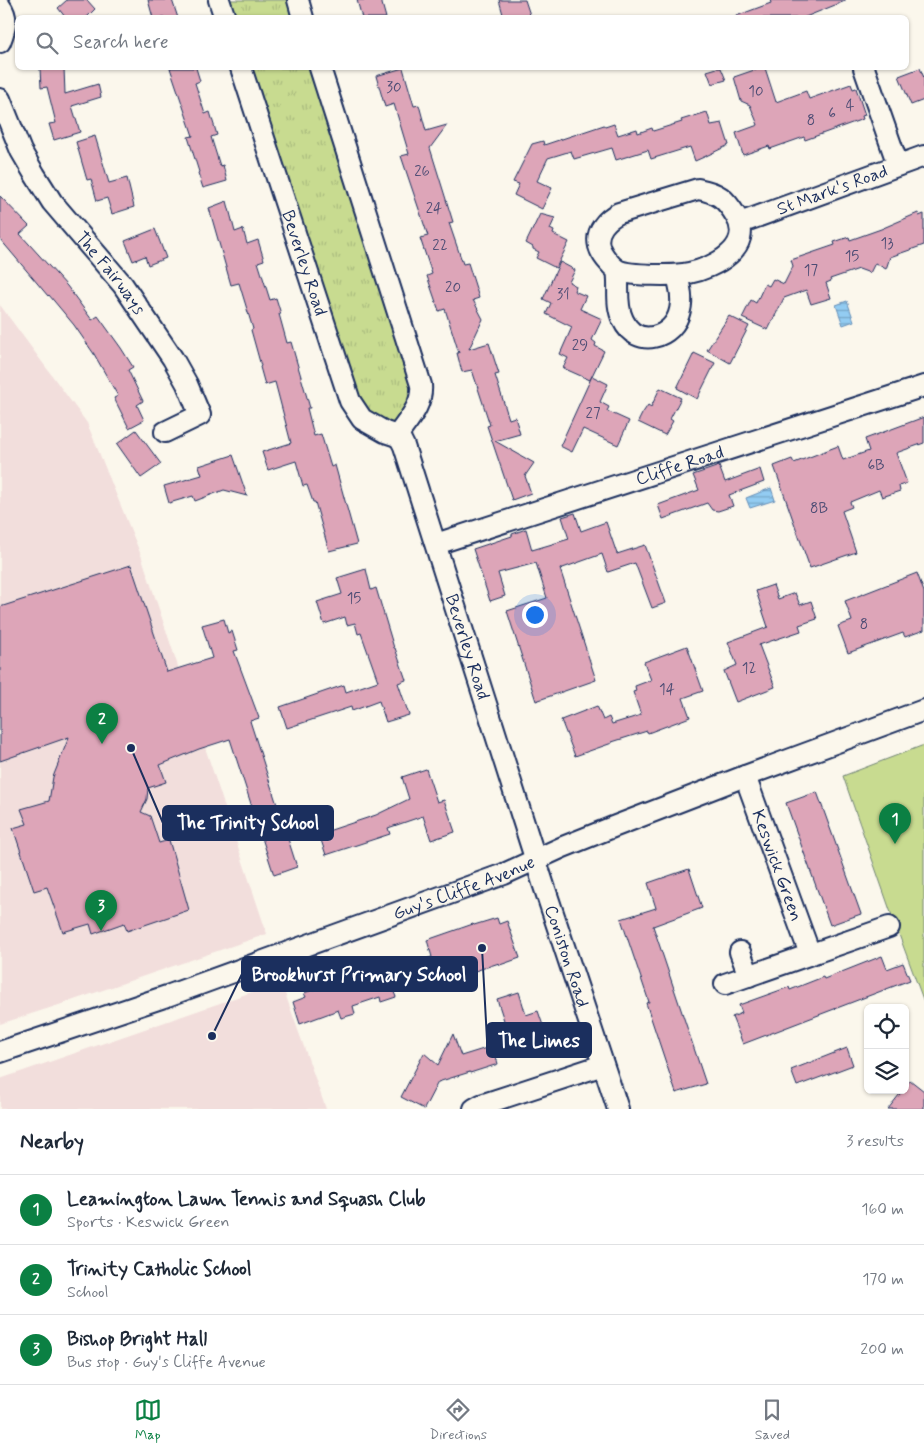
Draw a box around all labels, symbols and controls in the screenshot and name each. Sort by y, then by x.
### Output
search box [15,15,909,70]
icon: search [33,29,61,57]
text: Search here [73,30,169,55]
house number: 30 [386,78,402,98]
house number: 10 [748,82,764,102]
house number: 4 [846,96,855,116]
house number: 6 [828,104,836,124]
house number: 8 [807,111,815,131]
street label: St Mark's Road [774,159,891,222]
house number: 26 [414,162,430,182]
house number: 24 [426,199,442,219]
street label: Beverley Road [275,207,332,319]
street label: The Fairways [69,227,151,320]
house number: 13 [880,234,894,254]
house number: 22 [432,236,448,256]
house number: 15 [845,247,859,267]
house number: 17 [804,261,819,281]
house number: 20 [445,278,461,298]
house number: 31 [556,285,570,305]
house number: 29 [572,336,588,356]
house number: 27 [586,404,601,424]
street label: Cliffe Road [633,441,727,492]
house number: 6B [867,456,885,476]
house number: 8B [810,499,828,519]
house number: 15 [347,589,361,609]
street label: Beverley Road [439,591,495,703]
your location [522,602,548,628]
house number: 8 [860,615,868,635]
house number: 12 [742,659,756,679]
house number: 14 [659,680,675,700]
pin: 2 [86,703,118,744]
pin: 1 [879,803,911,844]
callout: The Trinity School [163,806,333,840]
street label: Keswick Green [745,807,808,925]
text: The Trinity School [177,811,319,837]
street label: Guy's Cliffe Avenue [390,850,539,926]
pin: 3 [85,890,117,931]
street label: Coniston Road [538,902,594,1011]
callout: Brookhurst Primary School [242,957,477,991]
text: Brookhurst Primary School [252,963,467,988]
map controls [864,1004,909,1094]
button: locate [864,1004,909,1049]
callout: The Limes [487,1023,591,1057]
text: The Limes [498,1029,581,1054]
button: layers [864,1049,909,1094]
text: Nearby [20,1128,84,1156]
text: 3 results [846,1131,904,1152]
text: Leamington Lawn Tennis and Squash Club [67,1187,426,1212]
text: 1 [32,1199,40,1220]
text: 160 m [861,1199,904,1220]
text: Sports · Keswick Green [67,1212,230,1233]
text: Trinity Catholic School [67,1257,251,1282]
text: 2 [32,1269,40,1290]
text: 170 m [862,1269,904,1290]
text: School [67,1282,108,1303]
text: Bishop Bright Hall [67,1327,207,1352]
text: 3 [32,1339,40,1360]
text: 200 m [860,1339,904,1360]
text: Bus stop · Guy's Cliffe Avenue [67,1352,266,1373]
tab: Map [134,1396,162,1444]
tab: Directions [430,1396,487,1444]
tab: Saved [755,1396,790,1444]

